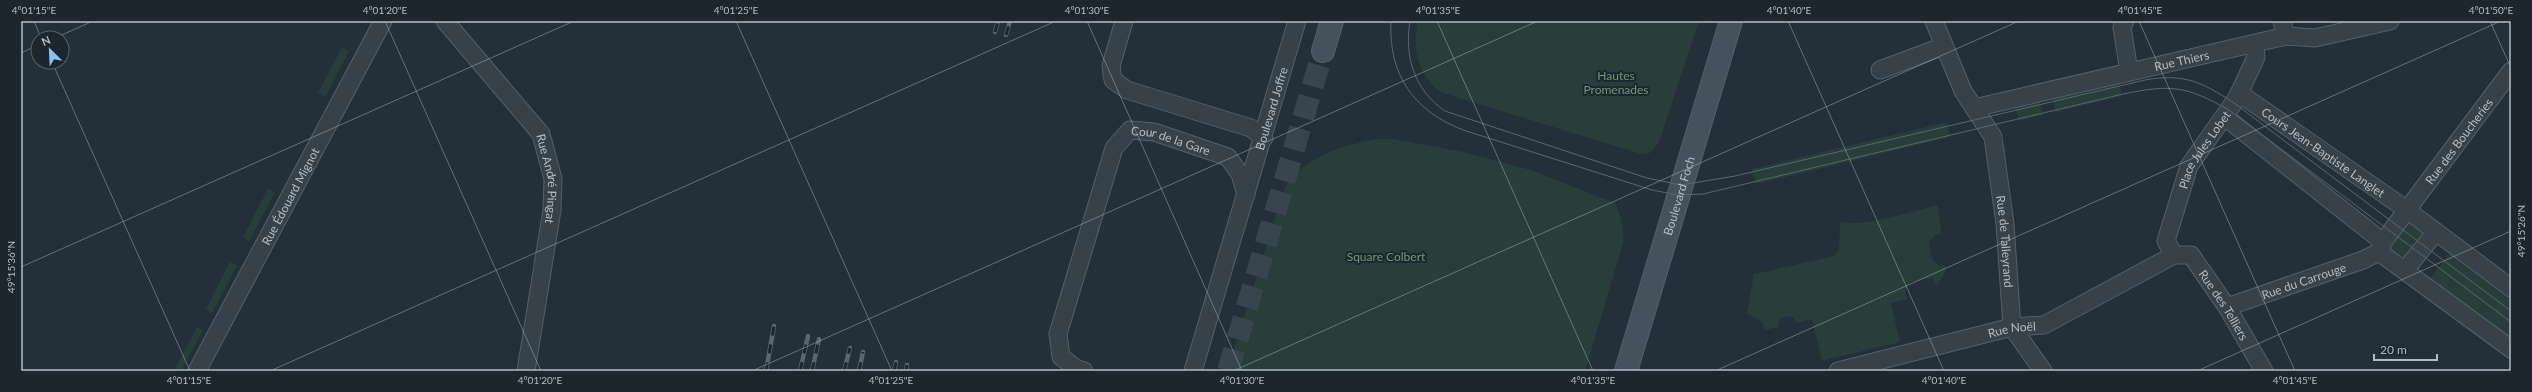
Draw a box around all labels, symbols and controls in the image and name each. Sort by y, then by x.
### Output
text: 4°01'15"E [12,4,57,16]
text: 4°01'20"E [363,4,408,16]
text: 4°01'25"E [714,4,759,16]
text: 4°01'30"E [1065,4,1110,16]
text: 4°01'35"E [1416,4,1461,16]
text: 4°01'40"E [1767,4,1812,16]
text: 4°01'45"E [2118,4,2163,16]
text: 4°01'50"E [2469,4,2514,16]
north arrow [30,30,70,70]
text: N [39,33,52,48]
street label: Rue Thiers [2153,47,2210,74]
street label: Boulevard Joffre [1252,65,1290,152]
park label: Hautes Promenades [1583,68,1649,97]
street label: Rue des Boucheries [2422,95,2496,187]
street label: Cours Jean-Baptiste Langlet [2259,104,2389,200]
street label: Place Jules Lobet [2175,107,2234,191]
street label: Cour de la Gare [1131,123,1212,158]
street label: Rue André Pingat [534,132,561,225]
street label: Rue Édouard Mignot [258,144,322,247]
street label: Boulevard Foch [1660,154,1698,237]
street label: Rue de Talleyrand [1994,194,2017,288]
text: 49°15'26"N [2515,205,2527,257]
text: 49°15'36"N [5,241,17,293]
park label: Square Colbert [1347,249,1426,264]
street label: Rue du Carrouge [2259,259,2348,302]
street label: Rue des Telliers [2196,267,2252,343]
street label: Rue Noël [1986,318,2036,340]
scale bar [2374,336,2437,362]
text: 20 m [2380,342,2407,357]
text: 4°01'15"E [167,374,212,386]
text: 4°01'20"E [518,374,563,386]
text: 4°01'25"E [869,374,914,386]
text: 4°01'30"E [1220,374,1265,386]
text: 4°01'35"E [1571,374,1616,386]
text: 4°01'40"E [1922,374,1967,386]
text: 4°01'45"E [2273,374,2318,386]

